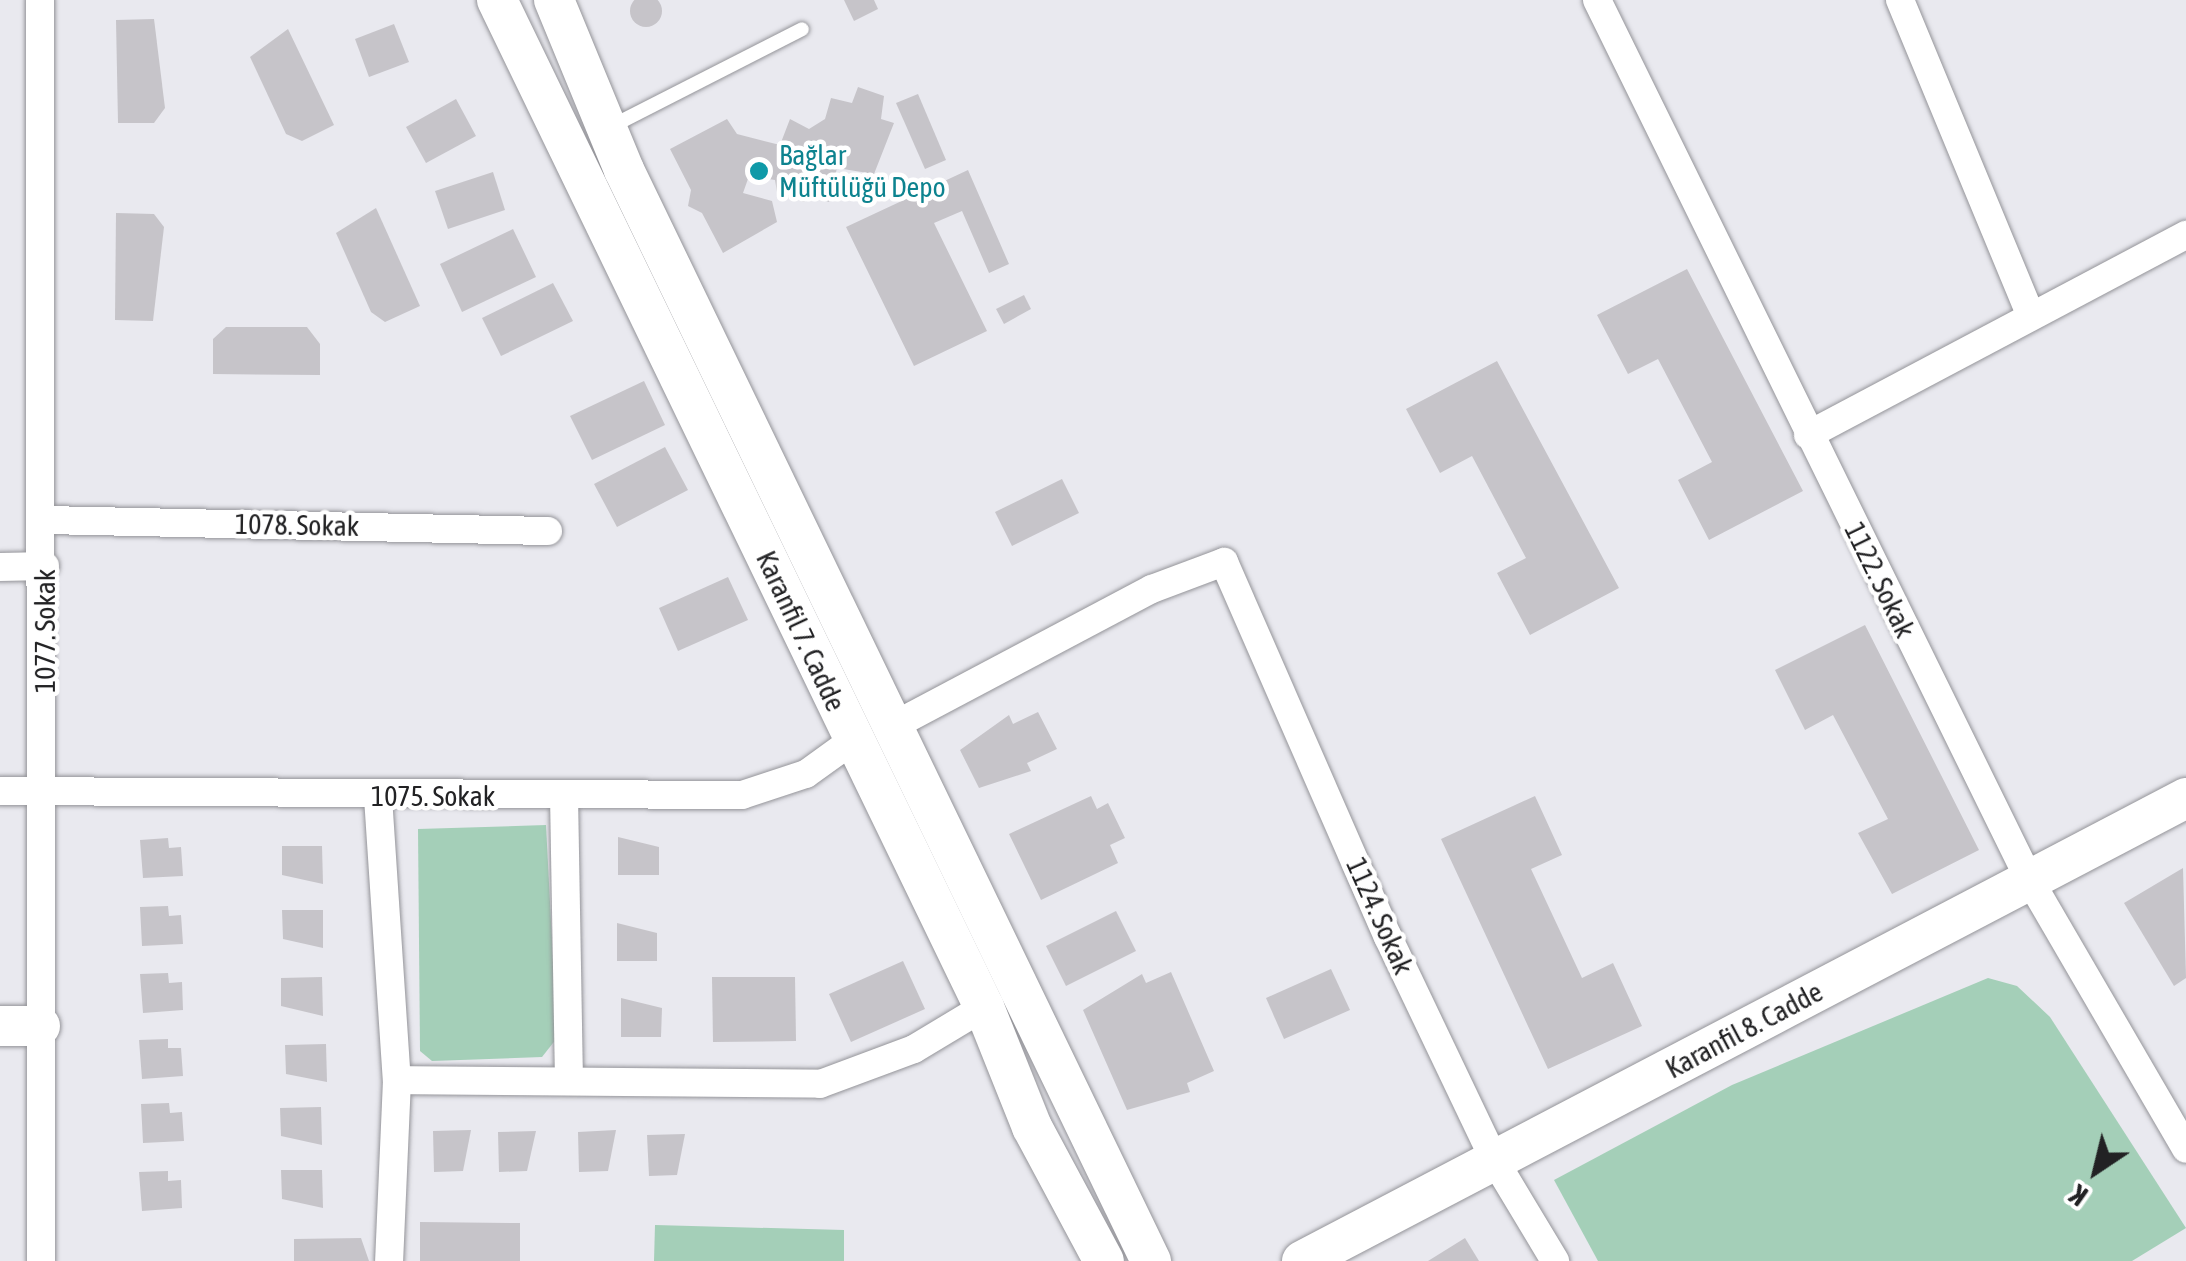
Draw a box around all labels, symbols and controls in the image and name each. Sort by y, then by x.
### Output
place label: Bağlar Müftülüğü Depo [779,138,946,204]
marker: Bağlar Müftülüğü Depo [748,160,770,182]
street label: 1078. Sokak [235,507,359,543]
street label: 1122. Sokak [1838,517,1922,643]
street label: Karanfil 7. Cadde [749,546,853,716]
street label: 1077. Sokak [28,569,62,693]
street label: 1075. Sokak [371,779,495,813]
street label: 1124. Sokak [1339,853,1421,979]
street label: Karanfil 8. Cadde [1660,975,1828,1085]
north arrow [2046,1121,2146,1221]
text: K [2064,1179,2094,1213]

